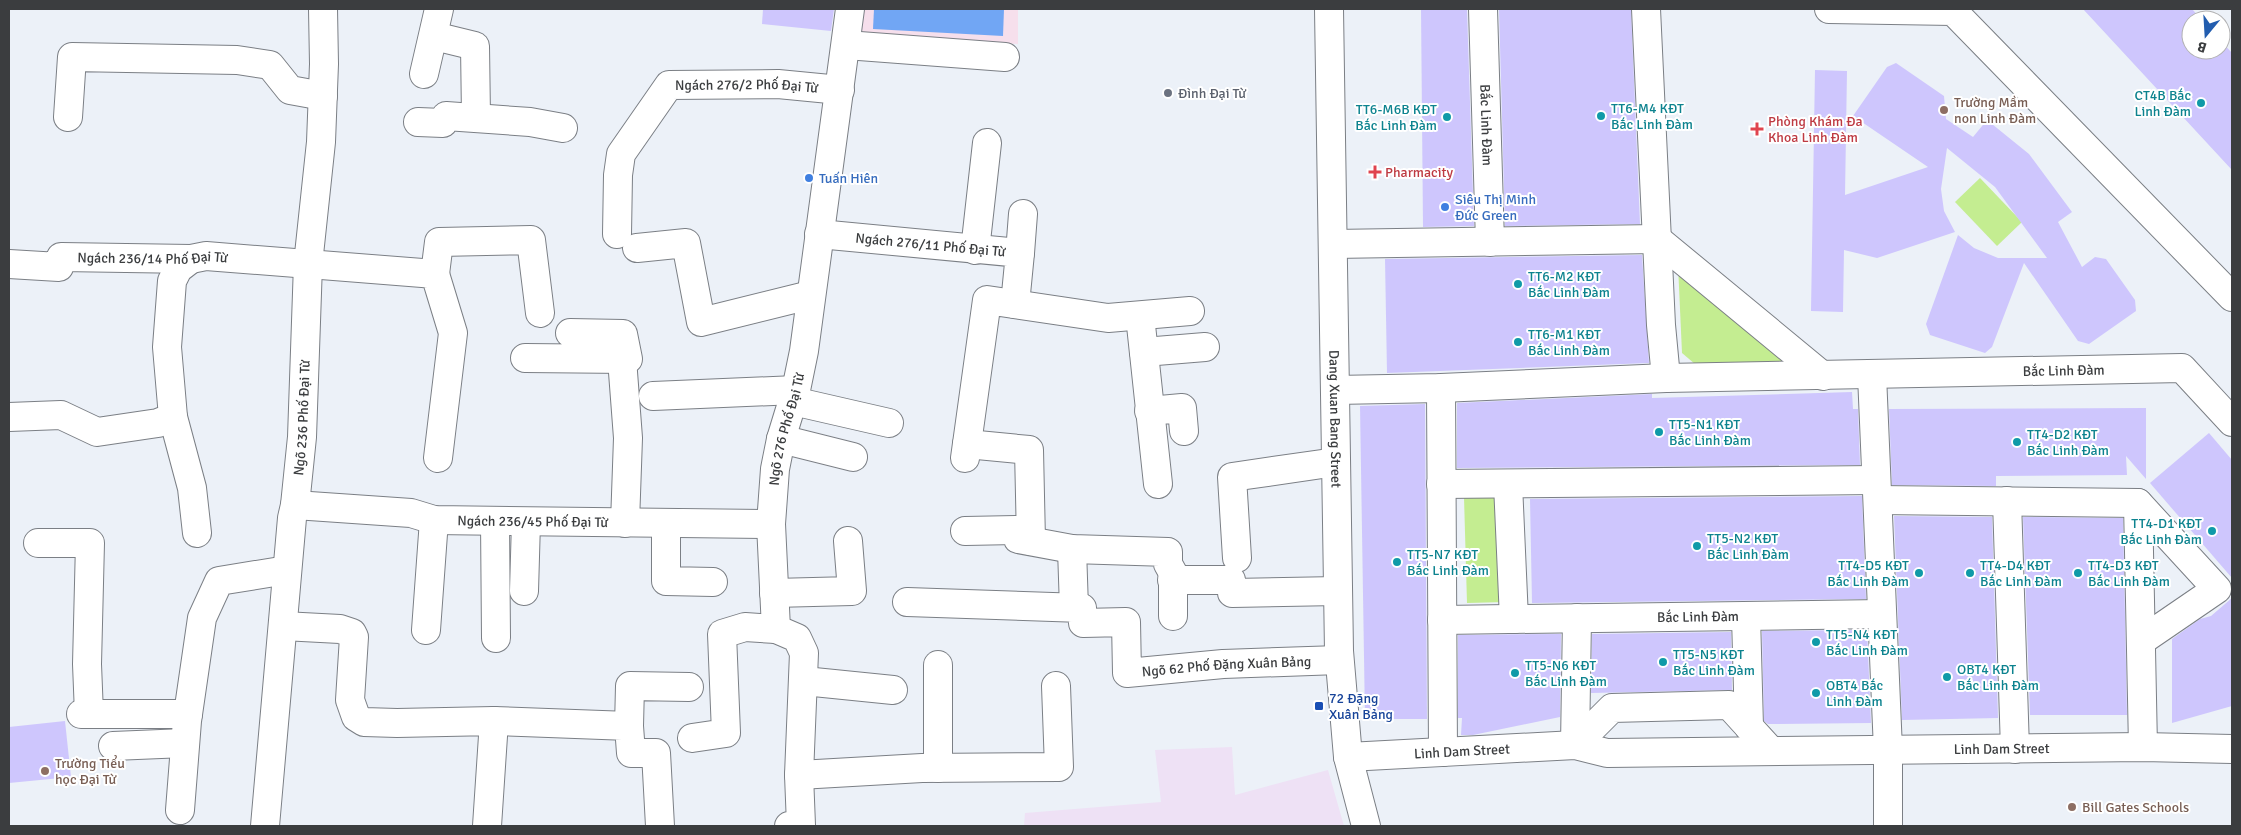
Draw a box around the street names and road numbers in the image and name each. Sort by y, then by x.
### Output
street label: Ngách 276/2 Phố Đại Từ [675,75,820,96]
street label: Bắc Linh Đàm [1477,84,1496,166]
street label: Ngách 276/11 Phố Đại Từ [855,229,1008,260]
street label: Ngách 236/14 Phố Đại Từ [77,247,230,268]
street label: Dang Xuan Bang Street [1326,350,1345,488]
street label: Ngõ 236 Phố Đại Từ [290,359,313,476]
street label: Bắc Linh Đàm [2023,361,2105,380]
street label: Ngõ 276 Phố Đại Từ [765,370,808,486]
street label: Ngách 236/45 Phố Đại Từ [457,512,609,531]
street label: Bắc Linh Đàm [1657,607,1739,626]
street label: Ngõ 62 Phố Đặng Xuân Bảng [1141,652,1312,680]
street label: Linh Dam Street [1413,740,1510,762]
street label: Linh Dam Street [1954,740,2050,758]

